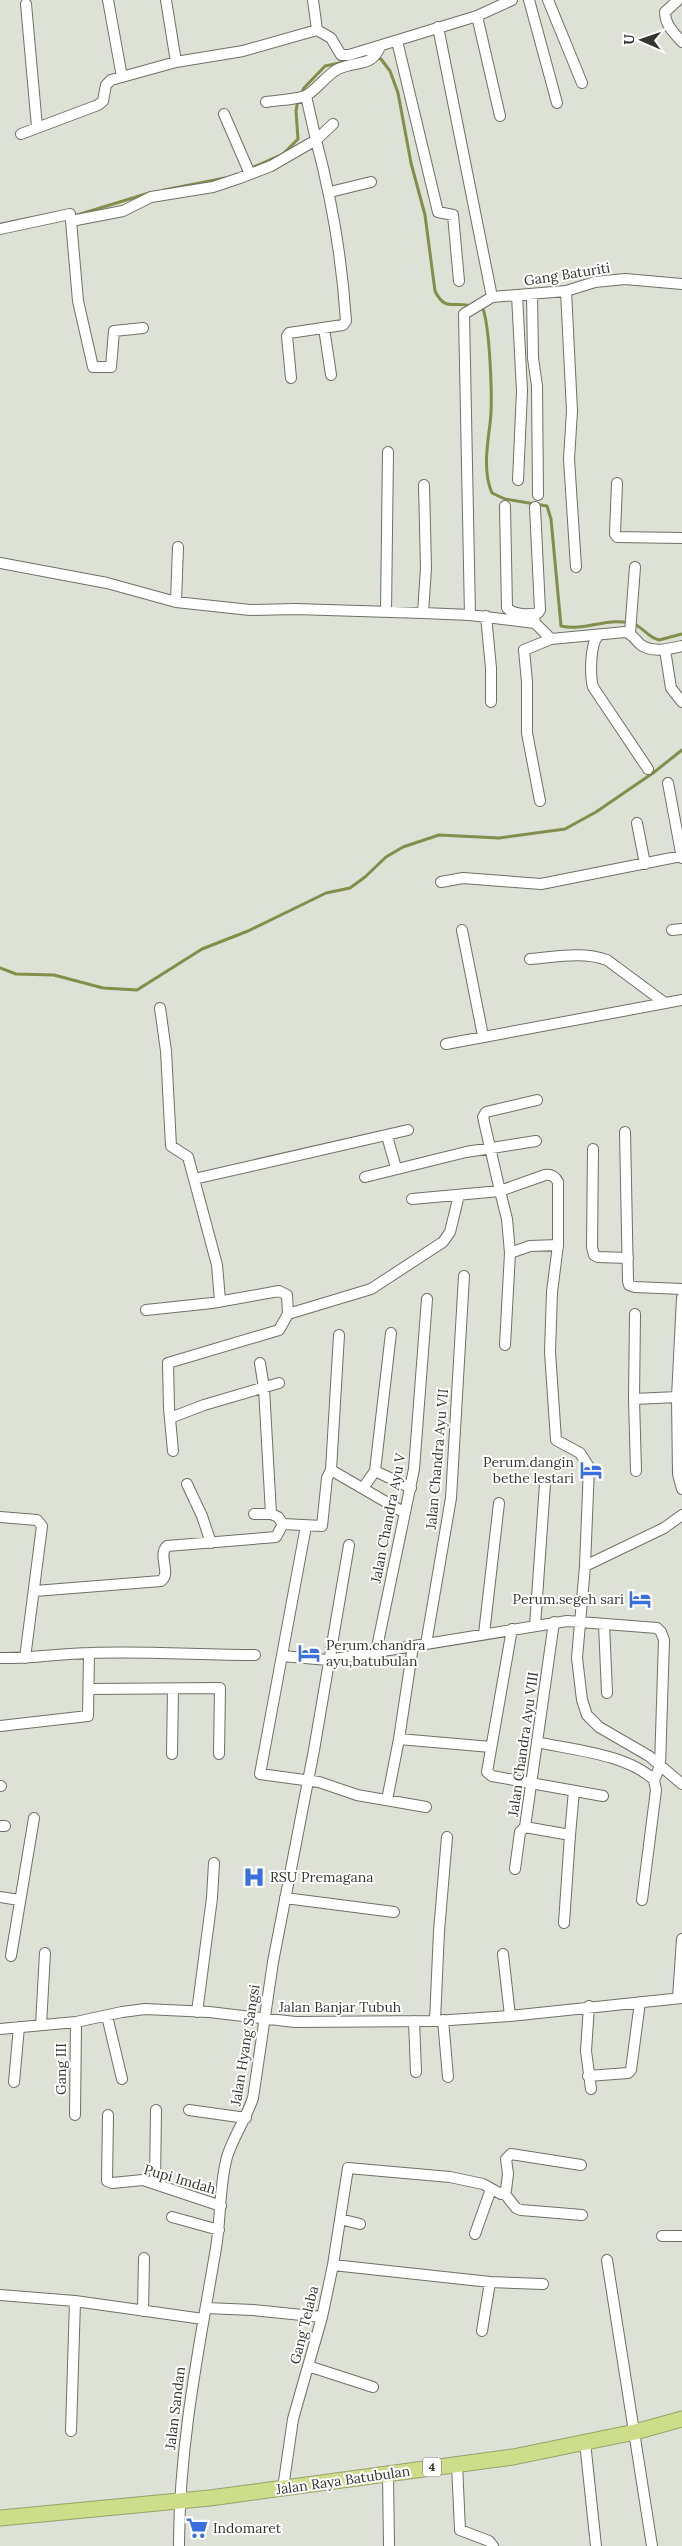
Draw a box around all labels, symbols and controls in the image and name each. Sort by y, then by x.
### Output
north arrow [617,15,667,65]
text: U [620,34,638,45]
street label: Gang Baturiti [523,258,611,290]
street label: Jalan Chandra Ayu VII [422,1388,452,1531]
street label: Jalan Chandra Ayu V [366,1451,410,1585]
place label: Perum.dangin bethe lestari [483,1453,574,1487]
hotel icon: Perum.dangin bethe lestari [578,1457,604,1483]
hotel icon: Perum.segeh sari [627,1586,653,1612]
place label: Perum.segeh sari [513,1590,624,1608]
place label: Perum.chandra ayu,batubulan [326,1636,425,1670]
hotel icon: Perum.chandra ayu,batubulan [296,1640,322,1666]
street label: Jalan Chandra Ayu VIII [504,1671,542,1818]
hospital icon: RSU Premagana [241,1864,267,1890]
place label: RSU Premagana [270,1868,373,1886]
street label: Jalan Hyang Sangsi [226,1983,263,2108]
street label: Jalan Banjar Tubuh [278,1998,401,2016]
street label: Gang III [52,2043,70,2095]
street label: Pupi Imdah [142,2160,218,2198]
street label: Gang Telaba [286,2284,322,2366]
street label: Jalan Sandan [161,2365,189,2451]
road number: 4 [423,2458,441,2476]
street label: Jalan Raya Batubulan [274,2462,412,2498]
supermarket icon: Indomaret [184,2515,210,2541]
place label: Indomaret [213,2519,282,2537]

